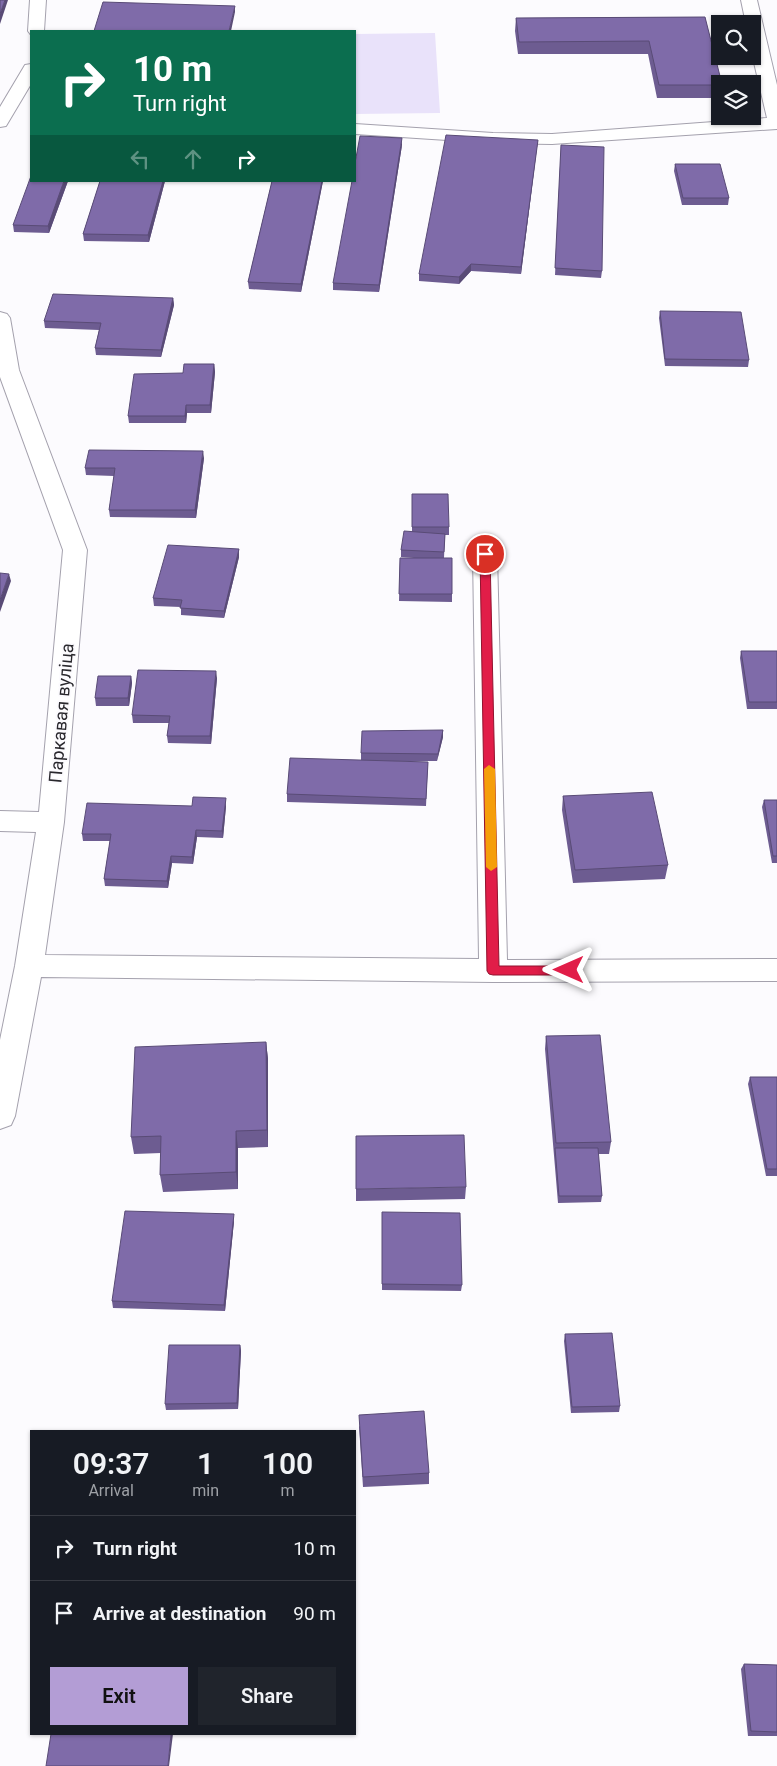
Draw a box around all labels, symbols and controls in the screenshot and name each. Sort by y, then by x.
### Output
map controls [711,15,761,125]
button: search [711,15,761,65]
text: 10 m [133,49,212,90]
icon: right [50,50,115,115]
button: layers [711,75,761,125]
text: Turn right [133,91,227,116]
icon: left [126,145,154,173]
icon: ahead [179,145,207,173]
icon: right [232,145,260,173]
pin [464,533,506,575]
icon: arrive [471,540,499,568]
street label: Паркавая вуліца [44,642,78,784]
position arrow [542,943,594,995]
text: 09:37 [73,1446,150,1481]
text: 1 [197,1446,214,1481]
text: 100 [262,1446,313,1481]
text: Arrival [88,1481,134,1500]
text: min [192,1481,219,1500]
text: m [280,1481,295,1500]
icon: right [50,1534,78,1562]
text: Turn right [93,1537,177,1560]
text: 10 m [293,1537,336,1560]
icon: arrive [50,1599,78,1627]
text: Arrive at destination [93,1602,266,1625]
text: 90 m [293,1602,336,1625]
button: Exit [50,1667,188,1725]
button: Share [198,1667,336,1725]

